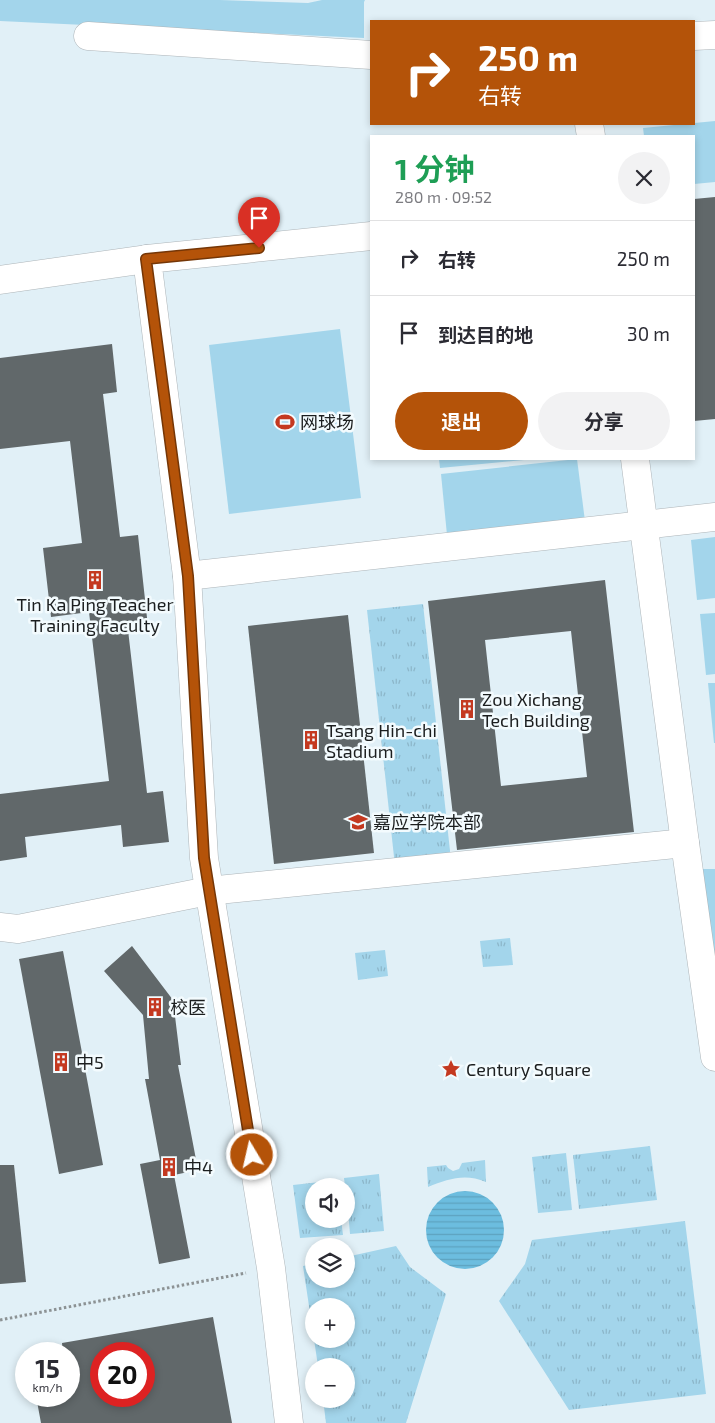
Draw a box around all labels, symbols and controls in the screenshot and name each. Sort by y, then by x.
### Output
text: 250 m [478,36,578,78]
icon: right [395,40,460,105]
text: 右转 [478,82,522,108]
text: 1 分钟 [395,150,474,186]
button: close [618,152,670,204]
text: 280 m · 09:52 [395,187,492,206]
pin [238,197,280,248]
icon: arrive [245,204,273,232]
icon: right [395,244,423,272]
text: 250 m [617,247,670,270]
text: 右转 [438,248,476,271]
icon: arrive [395,319,423,347]
text: 30 m [627,322,670,345]
text: 到达目的地 [438,323,533,346]
button: 退出 [395,392,528,450]
button: 分享 [538,392,670,450]
sports icon: 网球场 [274,411,296,433]
place label: 网球场 [300,411,354,433]
building icon: Tin Ka Ping Teacher Training Faculty [84,569,106,591]
place label: Tin Ka Ping Teacher Training Faculty [16,593,174,636]
place label: Zou Xichang Tech Building [482,688,590,731]
building icon: Zou Xichang Tech Building [456,698,478,720]
place label: Tsang Hin-chi Stadium [326,719,437,762]
building icon: Tsang Hin-chi Stadium [300,729,322,751]
school or university icon: 嘉应学院本部 [347,811,369,833]
place label: 嘉应学院本部 [373,811,481,833]
building icon: 校医 [144,996,166,1018]
place label: 校医 [170,996,206,1018]
building icon: 中5 [50,1051,72,1073]
place label: 中5 [76,1051,104,1073]
place icon: Century Square [440,1058,462,1080]
place label: Century Square [466,1058,591,1080]
position arrow [225,1128,277,1180]
building icon: 中4 [158,1156,180,1178]
place label: 中4 [184,1156,213,1178]
map controls [305,1178,355,1408]
button: sound [305,1178,355,1228]
button: layers [305,1238,355,1288]
button: + [305,1298,355,1348]
speed limit sign: 20 [90,1342,155,1407]
text: 15 [35,1353,60,1383]
button: − [305,1358,355,1408]
text: km/h [33,1380,62,1394]

